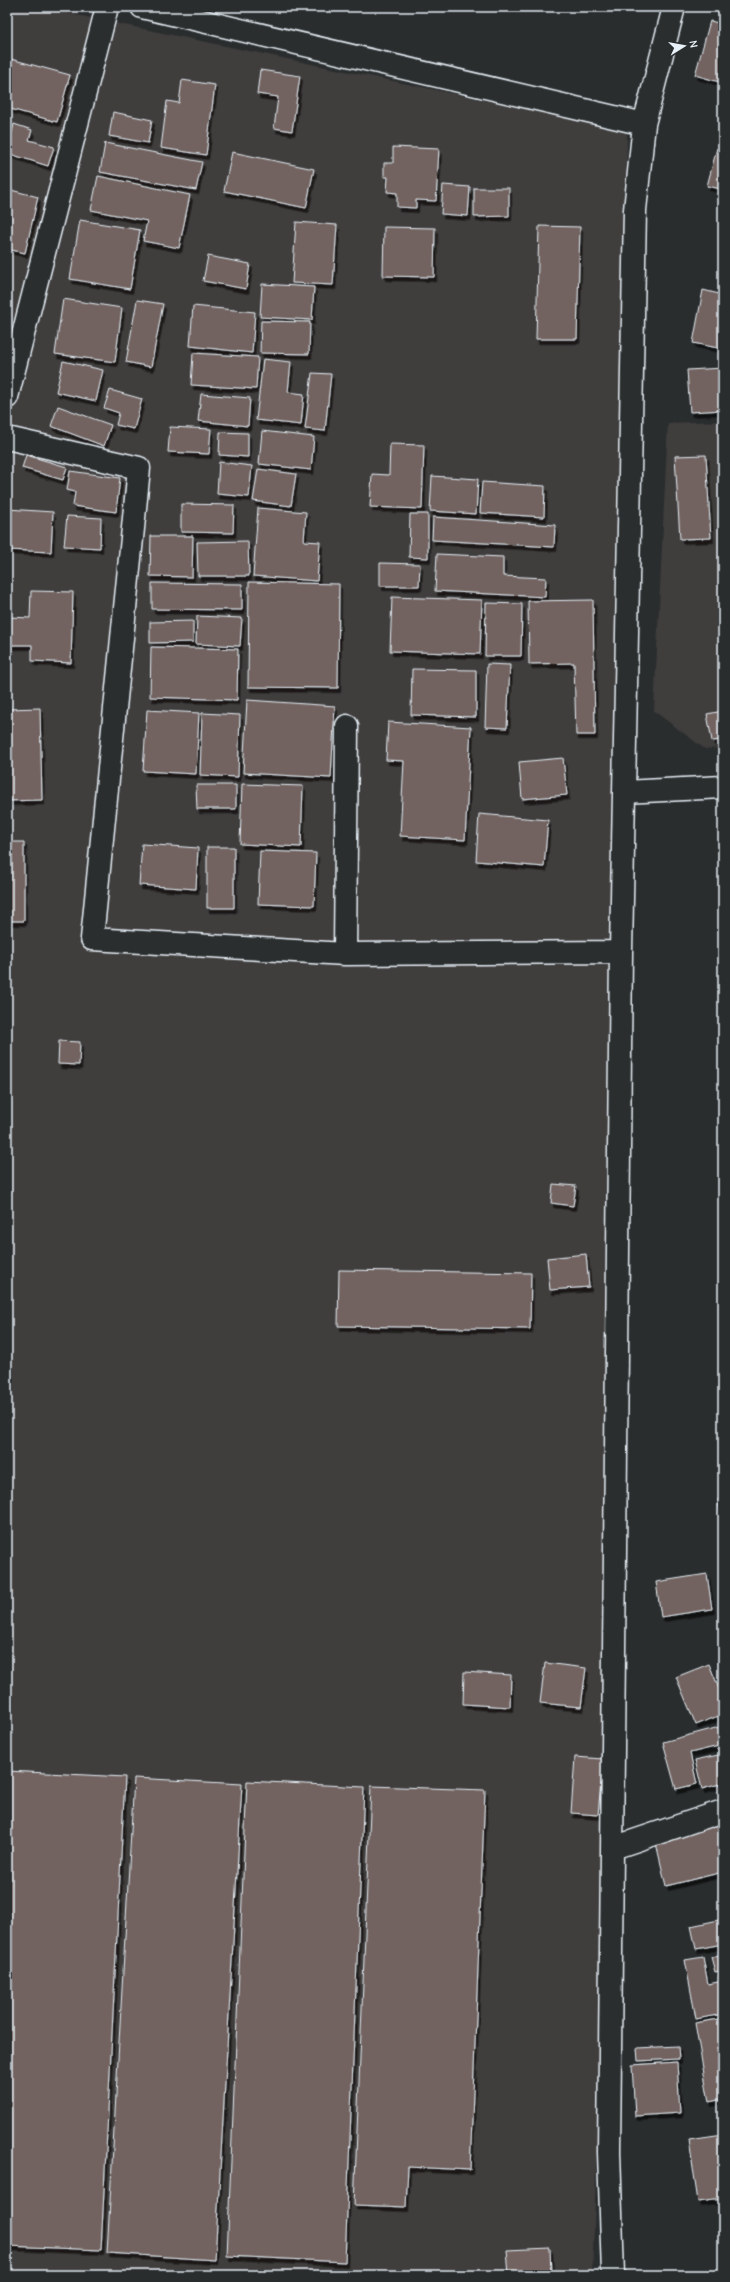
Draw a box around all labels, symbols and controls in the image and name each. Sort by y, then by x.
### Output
north arrow [664,26,704,66]
text: N [686,39,700,49]

